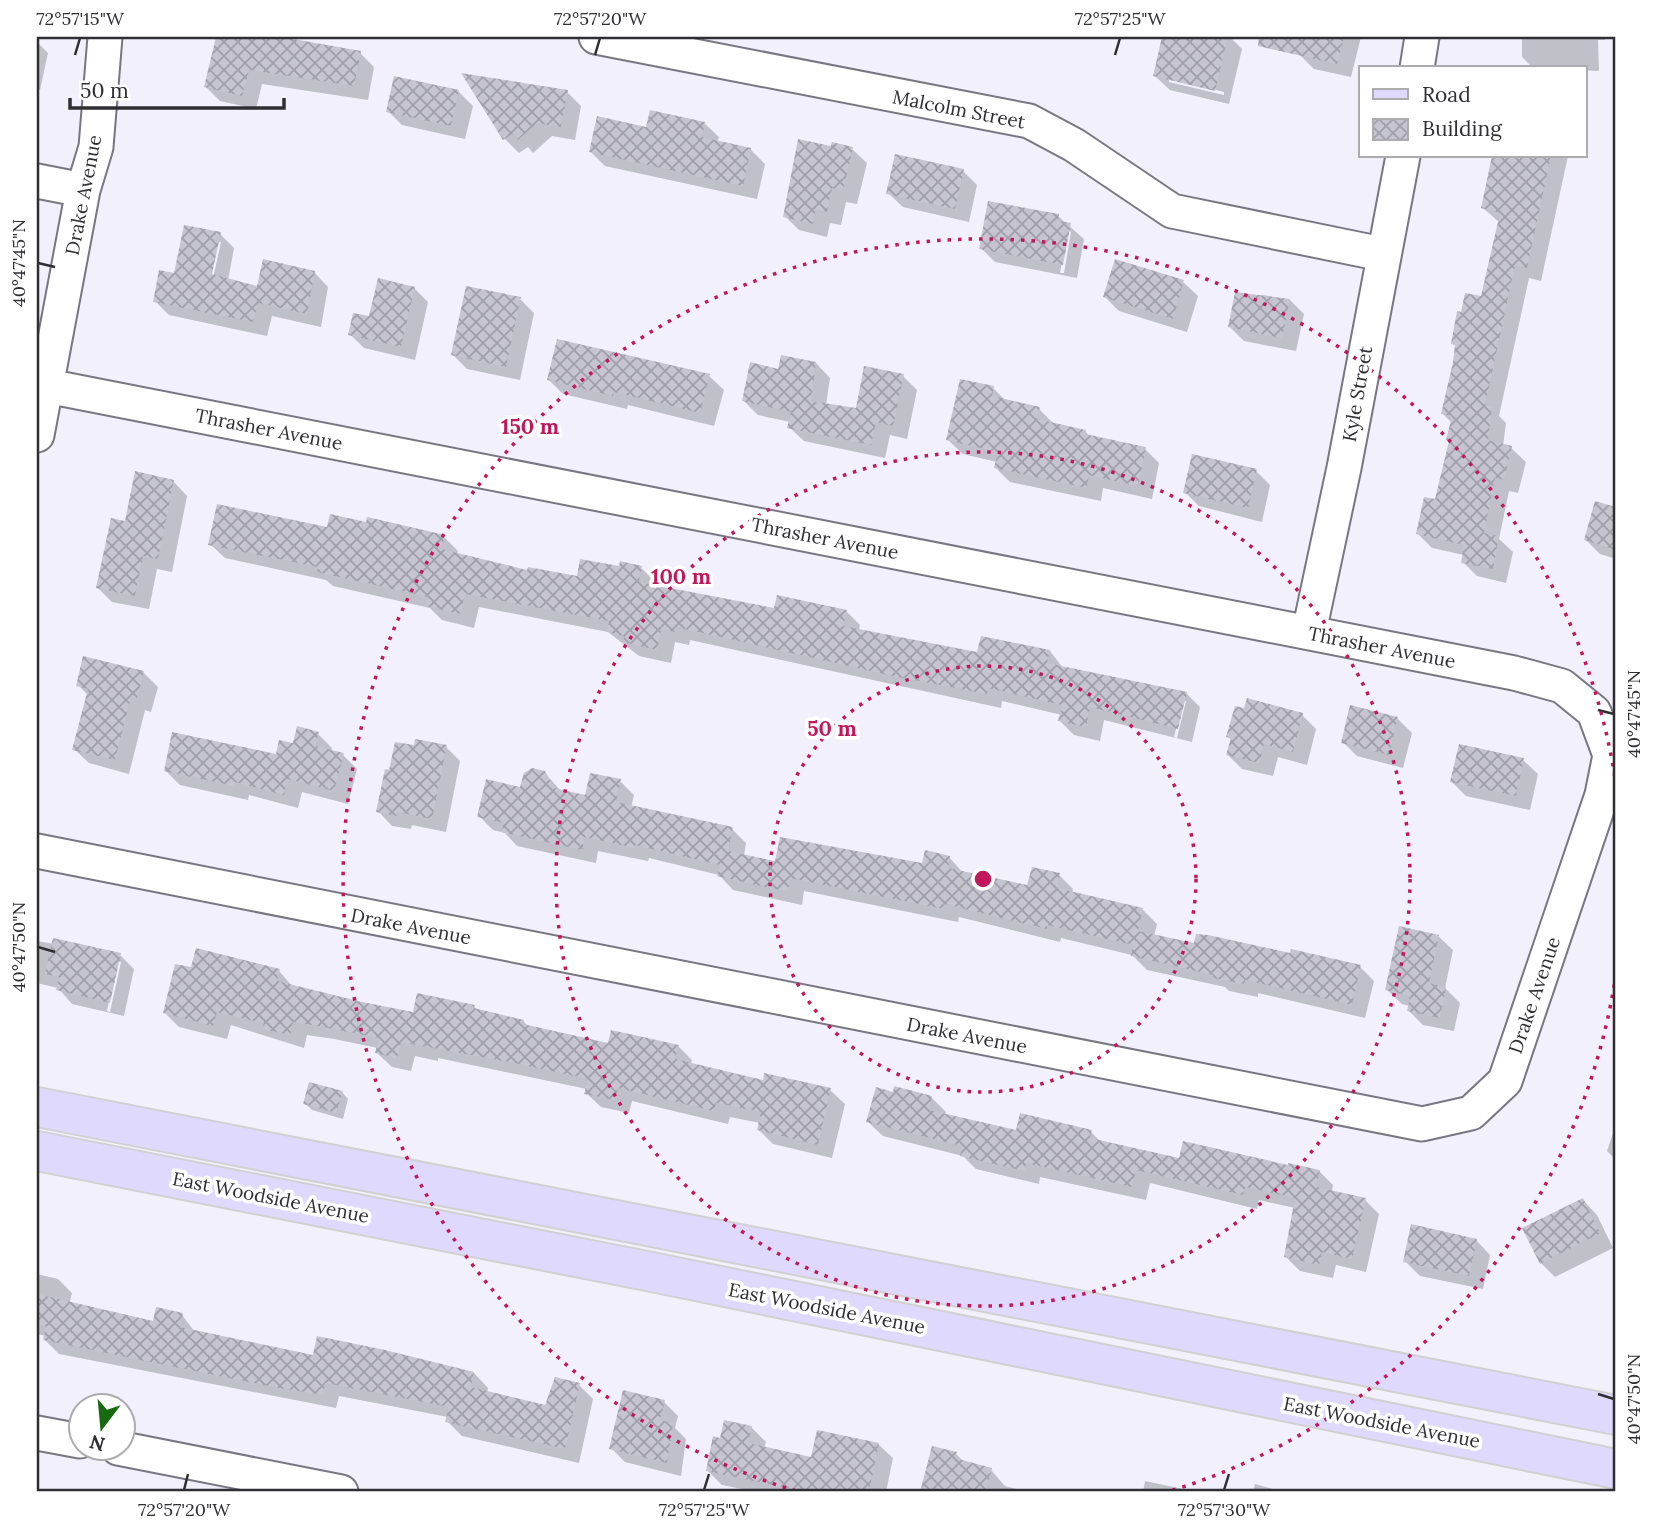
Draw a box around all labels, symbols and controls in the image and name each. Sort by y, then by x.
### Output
text: 72°57'15"W [36,7,125,30]
text: 72°57'20"W [554,7,647,30]
text: 72°57'25"W [1075,7,1166,30]
scale bar [70,66,284,110]
legend [1359,66,1586,158]
text: 50 m [80,77,129,104]
text: Road [1422,81,1471,108]
street label: Malcolm Street [891,84,1028,134]
text: Building [1422,115,1502,142]
street label: Drake Avenue [60,133,106,257]
text: 40°47'45"N [7,219,30,307]
street label: Kyle Street [1337,344,1377,444]
street label: Thrasher Avenue [193,403,345,455]
text: 150 m [501,413,559,440]
street label: Thrasher Avenue [749,512,901,564]
text: 100 m [651,563,711,590]
street label: Thrasher Avenue [1306,621,1458,673]
text: 40°47'45"N [1622,670,1645,758]
text: 50 m [807,715,857,742]
centre of rings [971,867,995,891]
text: 40°47'50"N [7,902,30,992]
street label: Drake Avenue [349,903,473,949]
street label: Drake Avenue [1503,933,1565,1057]
street label: Drake Avenue [905,1012,1029,1058]
street label: East Woodside Avenue [171,1166,371,1228]
street label: East Woodside Avenue [727,1277,927,1339]
text: 40°47'50"N [1622,1354,1645,1444]
street label: East Woodside Avenue [1282,1391,1482,1453]
north arrow [66,1392,136,1462]
text: N [87,1430,108,1457]
text: 72°57'20"W [138,1498,231,1521]
text: 72°57'25"W [659,1498,750,1521]
text: 72°57'30"W [1178,1498,1271,1521]

